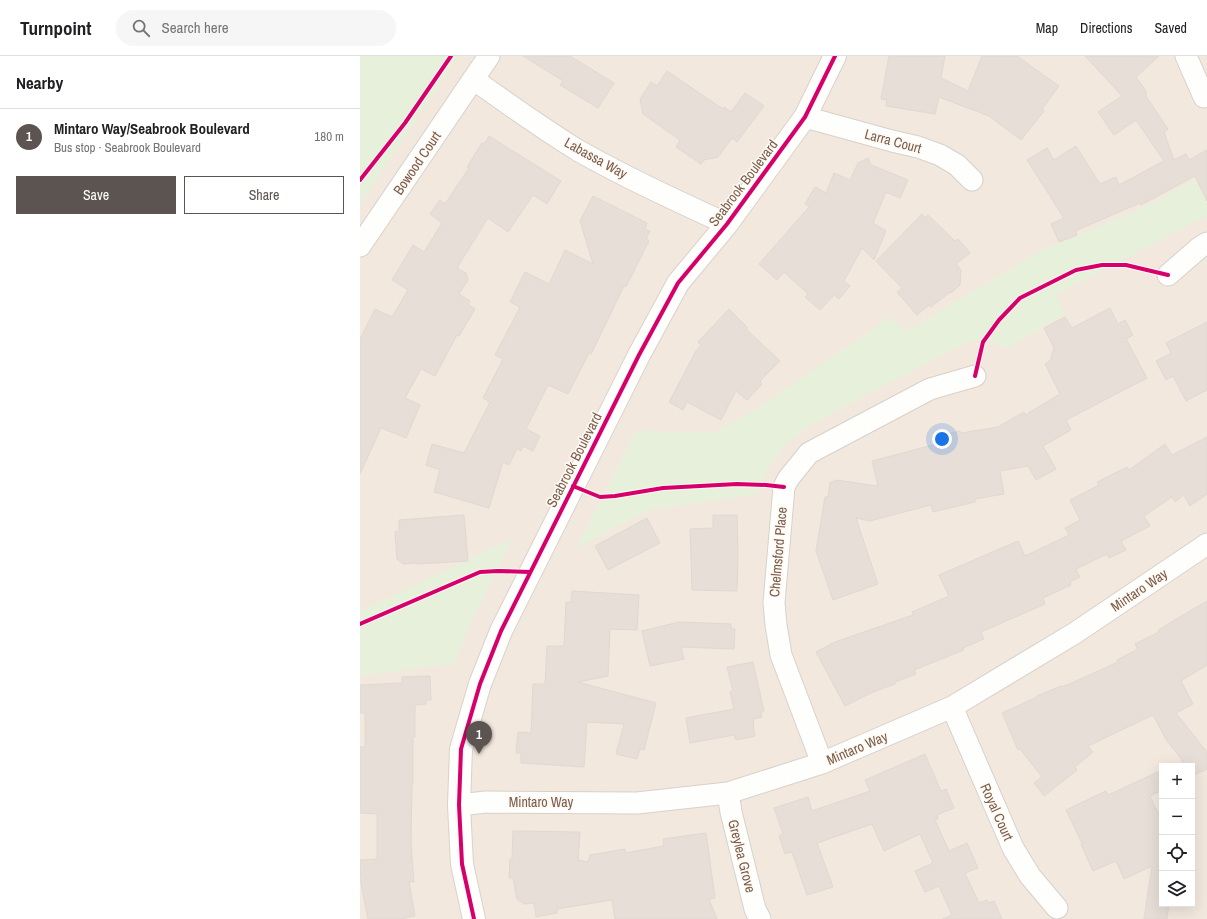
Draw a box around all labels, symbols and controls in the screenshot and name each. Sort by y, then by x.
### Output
search box [116,10,396,46]
text: Turnpoint [20,15,92,41]
icon: search [130,17,152,39]
text: Search here [162,17,229,38]
text: Map [1036,19,1058,37]
text: Directions [1080,19,1132,37]
text: Saved [1154,19,1187,37]
text: Nearby [16,71,63,94]
text: Mintaro Way/Seabrook Boulevard [54,118,250,139]
street label: Larra Court [863,125,923,157]
text: 1 [26,128,32,145]
text: 180 m [314,128,344,145]
street label: Bowood Court [389,128,445,198]
street label: Labassa Way [561,133,631,183]
street label: Seabrook Boulevard [705,136,781,230]
text: Bus stop · Seabrook Boulevard [54,139,201,156]
button: Save [16,176,176,214]
button: Share [184,176,344,214]
street label: Seabrook Boulevard [542,410,606,510]
your location [932,429,952,449]
street label: Chelmsford Place [765,506,791,598]
street label: Mintaro Way [1107,564,1171,616]
pin: 1 [466,721,492,754]
street label: Mintaro Way [824,727,891,769]
map controls [1159,763,1195,907]
button: + [1159,763,1195,799]
street label: Royal Court [976,781,1018,843]
street label: Mintaro Way [509,793,574,811]
button: − [1159,799,1195,835]
street label: Greylea Grove [724,818,760,894]
button: locate [1159,835,1195,871]
button: layers [1159,871,1195,907]

